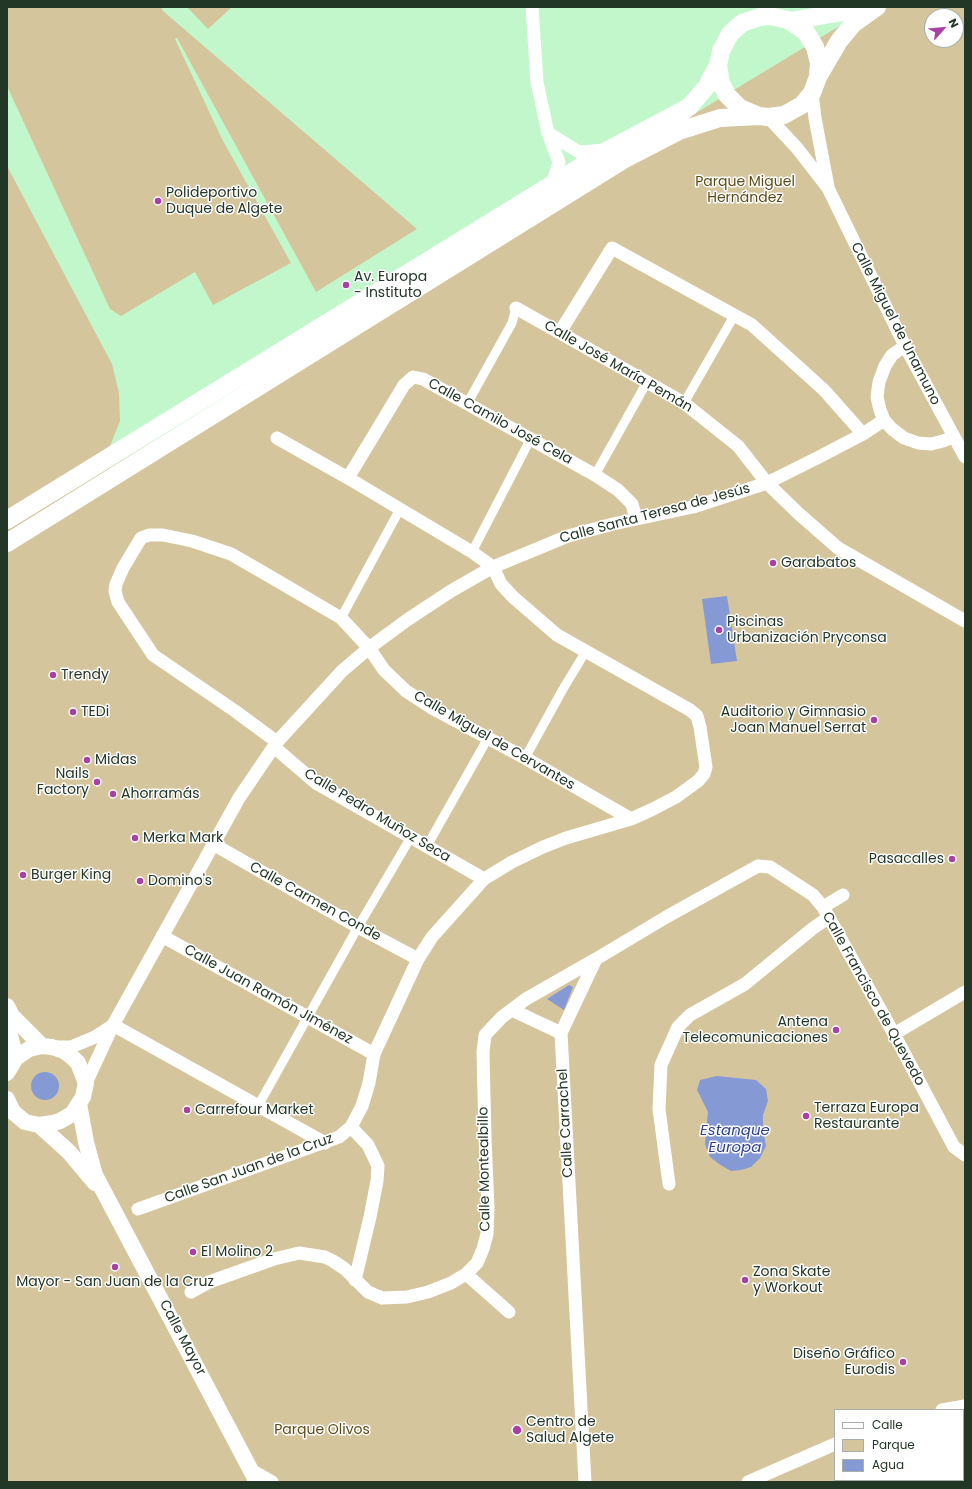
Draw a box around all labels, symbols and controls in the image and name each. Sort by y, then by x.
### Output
north arrow [924,8,964,48]
text: N [945,16,963,30]
park label: Parque Miguel Hernández [695,174,795,206]
place label: Polideportivo Duque de Algete [166,185,282,218]
marker: Polideportivo Duque de Algete [153,196,163,206]
street label: Calle Miguel de Unamuno [847,240,943,408]
place label: Av. Europa - Instituto [354,269,427,302]
marker: Av. Europa - Instituto [341,280,351,290]
street label: Calle José María Pemán [541,318,695,416]
street label: Calle Camilo José Cela [425,375,575,469]
street label: Calle Santa Teresa de Jesús [558,480,752,548]
place label: Garabatos [781,555,856,571]
marker: Garabatos [768,558,778,568]
place label: Piscinas Urbanización Pryconsa [727,614,887,646]
marker: Piscinas Urbanización Pryconsa [714,625,724,635]
place label: Trendy [61,667,109,683]
marker: Trendy [48,670,58,680]
street label: Calle Miguel de Cervantes [410,688,578,794]
place label: TEDi [81,704,109,720]
place label: Auditorio y Gimnasio Joan Manuel Serrat [721,704,866,736]
marker: TEDi [68,707,78,717]
marker: Auditorio y Gimnasio Joan Manuel Serrat [869,715,879,725]
place label: Midas [95,752,137,768]
marker: Midas [82,755,92,765]
place label: Nails Factory [37,766,89,798]
street label: Calle Pedro Muñoz Seca [301,766,453,866]
marker: Nails Factory [92,777,102,787]
place label: Ahorramás [121,786,199,802]
marker: Ahorramás [108,789,118,799]
place label: Merka Mark [143,830,223,846]
marker: Merka Mark [130,833,140,843]
place label: Pasacalles [869,851,944,867]
marker: Pasacalles [947,854,957,864]
street label: Calle Carmen Conde [246,859,384,945]
place label: Burger King [31,867,111,883]
marker: Burger King [18,870,28,880]
place label: Domino's [148,873,212,889]
marker: Domino's [135,876,145,886]
street label: Calle Francisco de Quevedo [818,909,928,1089]
street label: Calle Juan Ramón Jiménez [181,942,355,1048]
place label: Antena Telecomunicaciones [683,1014,828,1046]
marker: Antena Telecomunicaciones [831,1025,841,1035]
street label: Calle Carrachel [555,1068,577,1178]
place label: Terraza Europa Restaurante [814,1100,919,1132]
place label: Carrefour Market [195,1102,314,1118]
marker: Carrefour Market [182,1105,192,1115]
street label: Calle Montealbillo [476,1106,494,1232]
marker: Terraza Europa Restaurante [801,1111,811,1121]
water label: Estanque Europa [700,1122,770,1157]
street label: Calle San Juan de la Cruz [162,1131,336,1207]
place label: El Molino 2 [201,1244,273,1260]
marker: El Molino 2 [188,1247,198,1257]
marker: Mayor - San Juan de la Cruz [110,1262,120,1272]
place label: Zona Skate y Workout [753,1264,830,1296]
place label: Mayor - San Juan de la Cruz [16,1274,214,1290]
marker: Zona Skate y Workout [740,1275,750,1285]
street label: Calle Mayor [155,1297,209,1379]
place label: Diseño Gráfico Eurodis [793,1346,895,1378]
marker: Diseño Gráfico Eurodis [898,1357,908,1367]
legend [834,1409,964,1481]
place label: Centro de Salud Algete [526,1414,614,1446]
text: Calle [872,1416,903,1433]
park label: Parque Olivos [274,1422,370,1438]
marker: Centro de Salud Algete [511,1424,523,1436]
text: Parque [872,1436,915,1453]
text: Agua [872,1456,904,1473]

